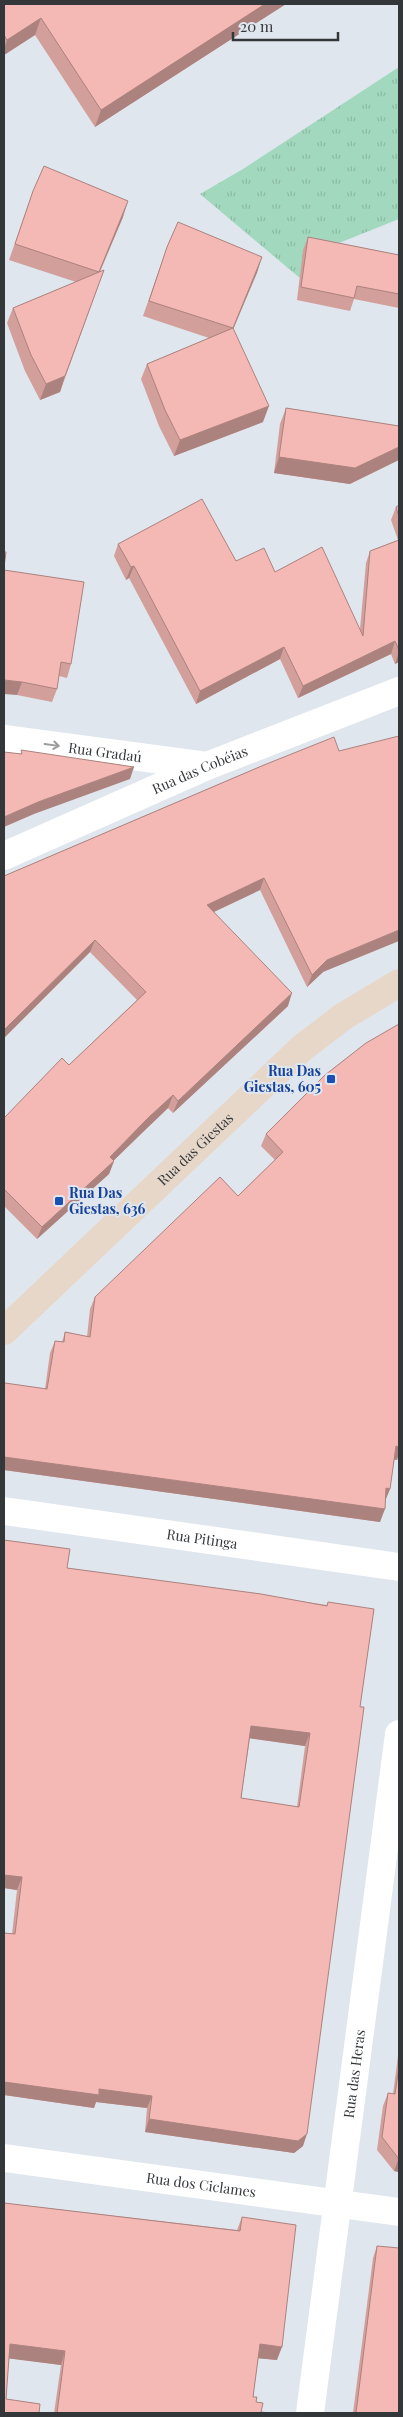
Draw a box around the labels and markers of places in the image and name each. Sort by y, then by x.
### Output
place label: Rua Das Giestas, 605 [244,1061,321,1096]
marker: Rua Das Giestas, 605 [325,1073,337,1085]
place label: Rua Das Giestas, 636 [69,1183,146,1218]
marker: Rua Das Giestas, 636 [53,1195,65,1207]

